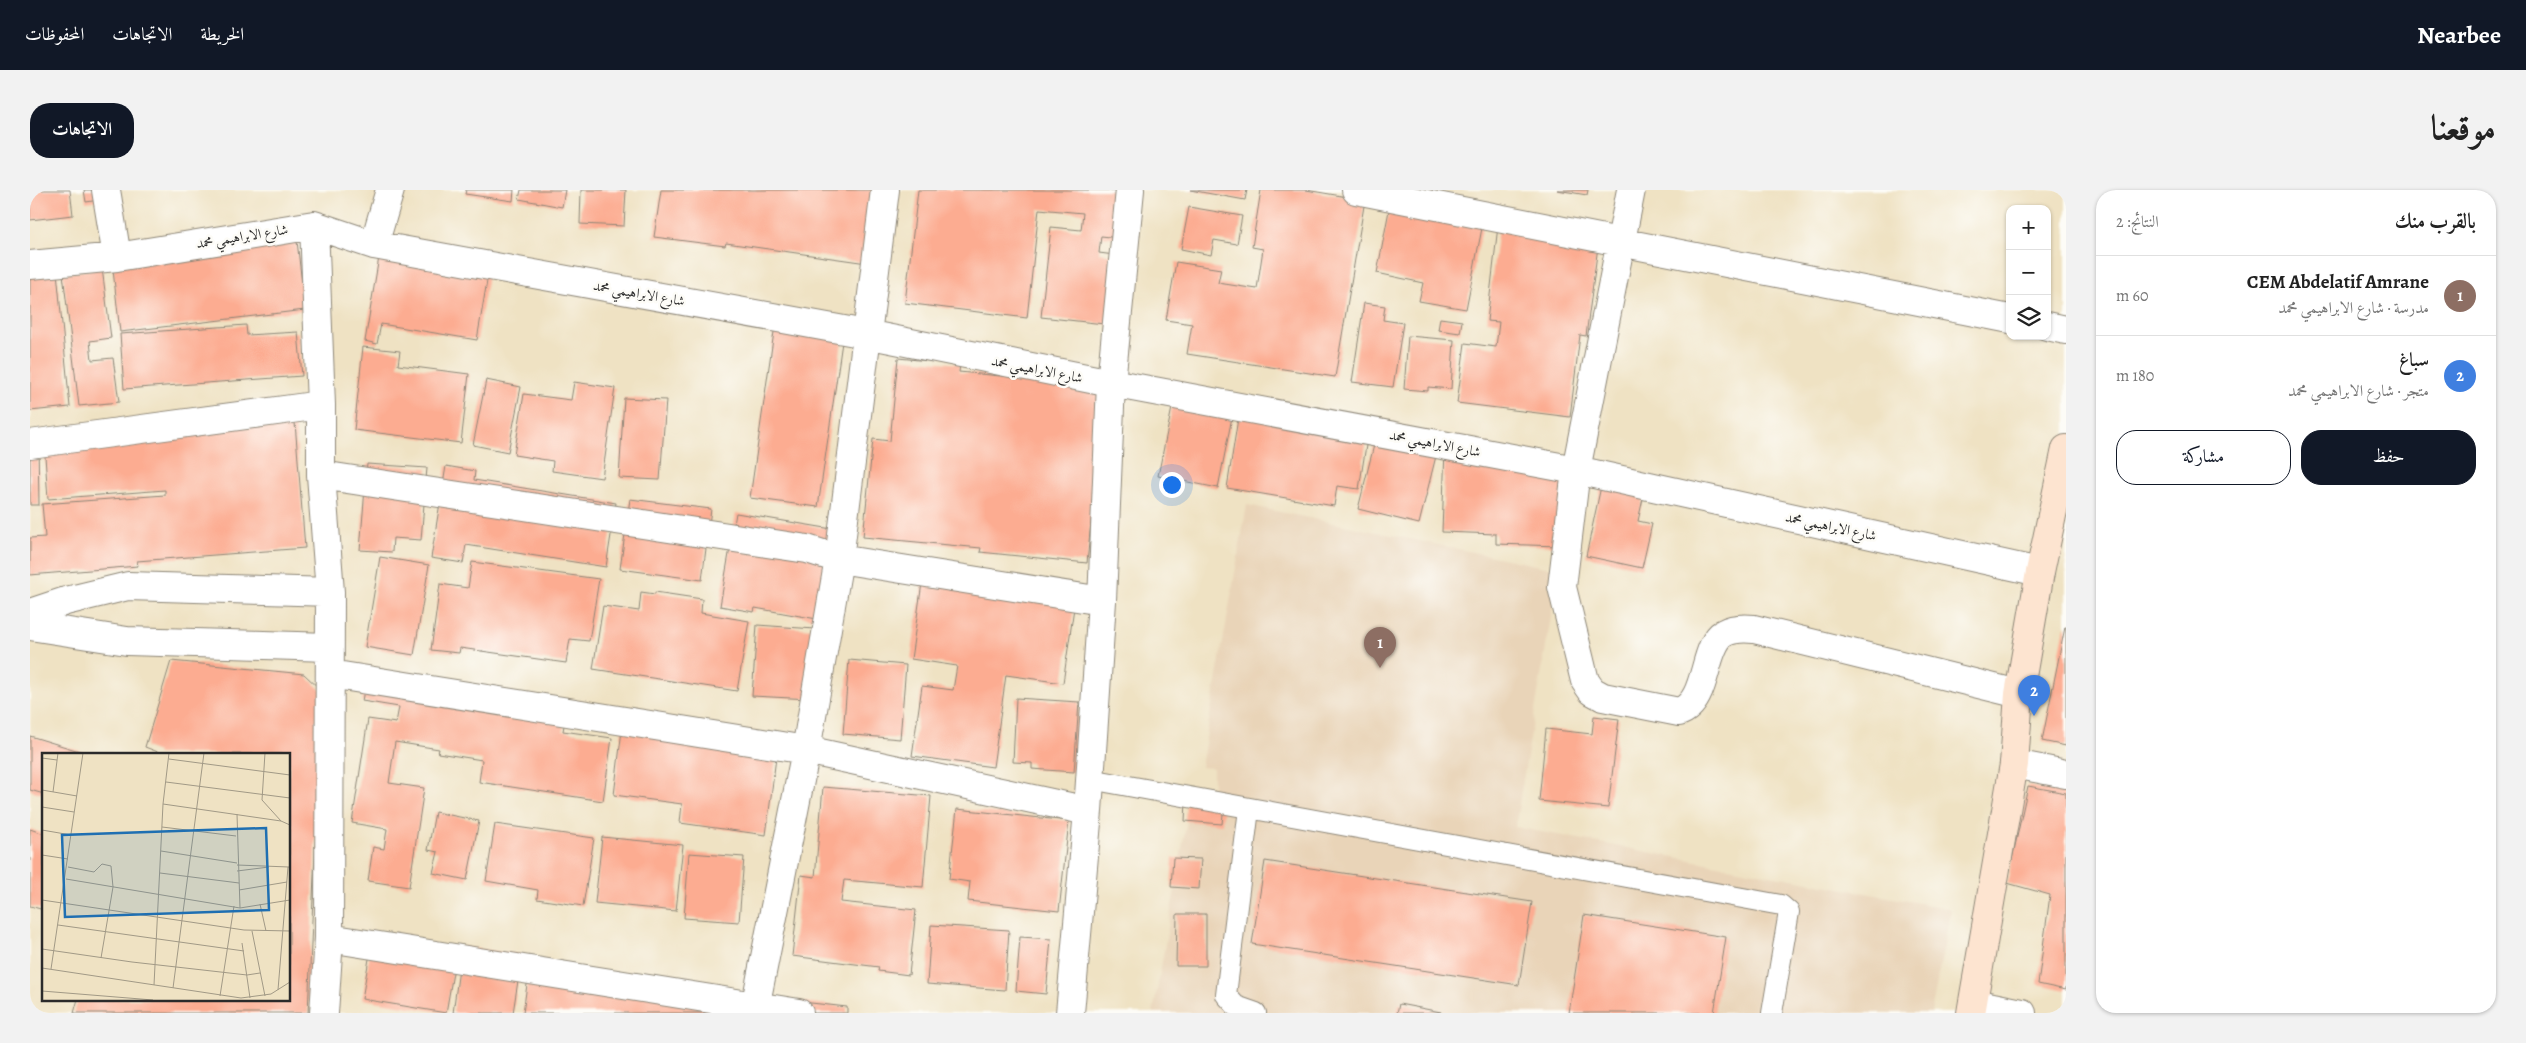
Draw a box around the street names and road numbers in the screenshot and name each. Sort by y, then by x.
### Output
street label: شارع الابراهيمي محمد [195,220,290,256]
street label: شارع الابراهيمي محمد [591,276,686,314]
street label: شارع الابراهيمي محمد [989,351,1084,391]
street label: شارع الابراهيمي محمد [1387,425,1482,465]
street label: شارع الابراهيمي محمد [1783,508,1878,548]

